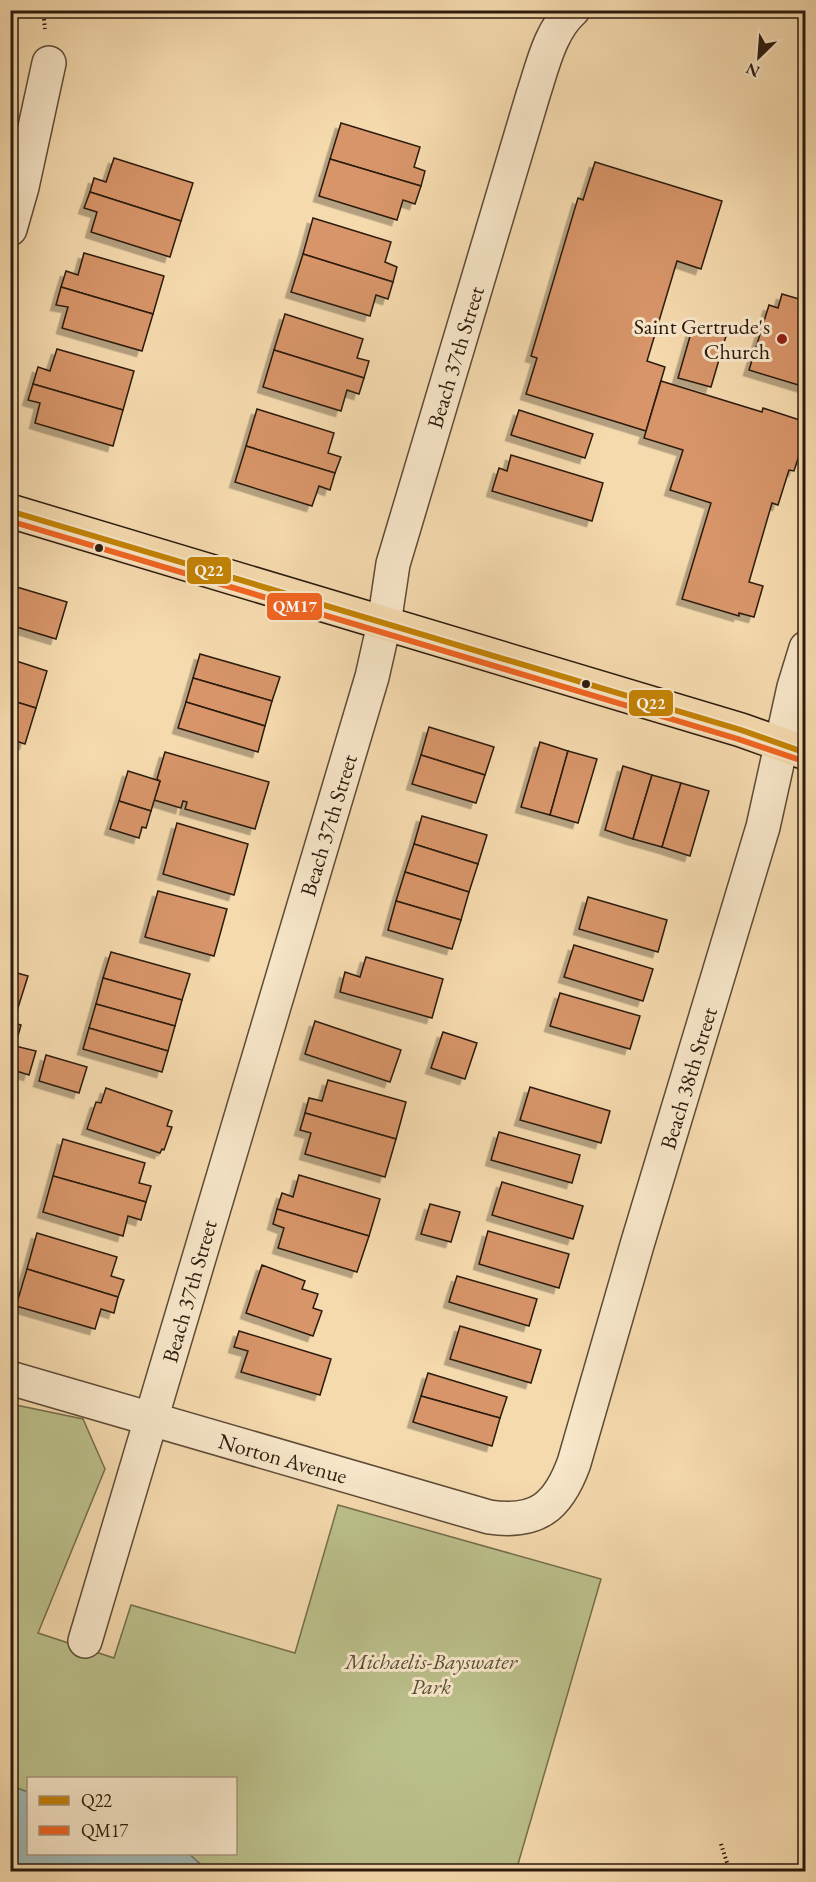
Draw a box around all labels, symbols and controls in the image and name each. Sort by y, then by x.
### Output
north arrow [729,27,789,87]
text: N [743,58,763,82]
street label: Beach 37th Street [420,283,491,432]
place label: Saint Gertrude's Church [634,312,770,366]
marker: Saint Gertrude's Church [775,332,789,346]
unlabelled marker [93,542,105,554]
line badge: Q22 [186,556,232,585]
text: Q22 [194,560,224,581]
line badge: QM17 [266,592,323,621]
text: QM17 [273,596,317,617]
unlabelled marker [580,678,592,690]
line badge: Q22 [628,689,674,717]
text: Q22 [636,693,666,714]
street label: Beach 37th Street [293,751,364,900]
street label: Beach 38th Street [653,1004,724,1153]
street label: Beach 37th Street [155,1216,224,1366]
street label: Norton Avenue [215,1426,351,1491]
park label: Michaelis-Bayswater Park [343,1647,519,1701]
legend [27,1777,237,1855]
text: Q22 [81,1789,112,1812]
text: QM17 [81,1819,129,1842]

